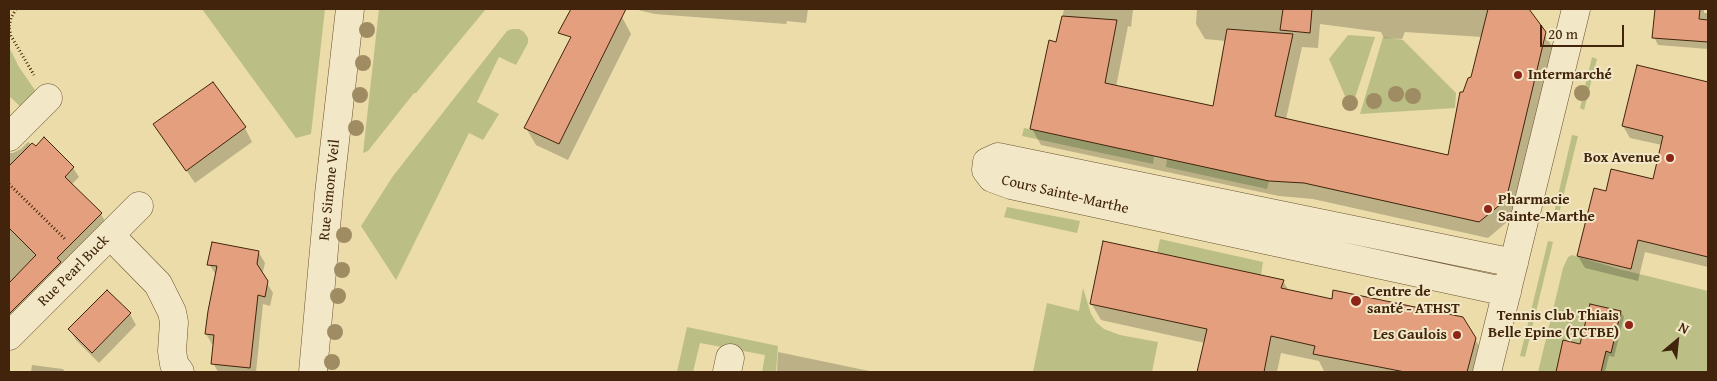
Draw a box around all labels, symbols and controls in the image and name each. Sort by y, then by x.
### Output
scale bar [1542,15,1626,47]
text: 20 m [1548,23,1578,44]
place label: Intermarché [1528,66,1612,84]
marker: Intermarché [1512,69,1524,81]
street label: Rue Simone Veil [316,138,344,242]
place label: Box Avenue [1583,149,1660,167]
marker: Box Avenue [1664,152,1676,164]
street label: Cours Sainte-Marthe [1000,172,1130,218]
place label: Pharmacie Sainte-Marthe [1498,191,1595,226]
marker: Pharmacie Sainte-Marthe [1482,203,1494,215]
street label: Rue Pearl Buck [35,232,113,310]
place label: Centre de santé - ATHST [1367,283,1460,318]
marker: Centre de santé - ATHST [1349,294,1363,308]
place label: Tennis Club Thiais Belle Epine (TCTBE) [1488,307,1619,342]
north arrow [1652,316,1702,366]
text: N [1675,317,1693,339]
marker: Tennis Club Thiais Belle Epine (TCTBE) [1623,319,1635,331]
place label: Les Gaulois [1373,326,1447,344]
marker: Les Gaulois [1451,329,1463,341]

